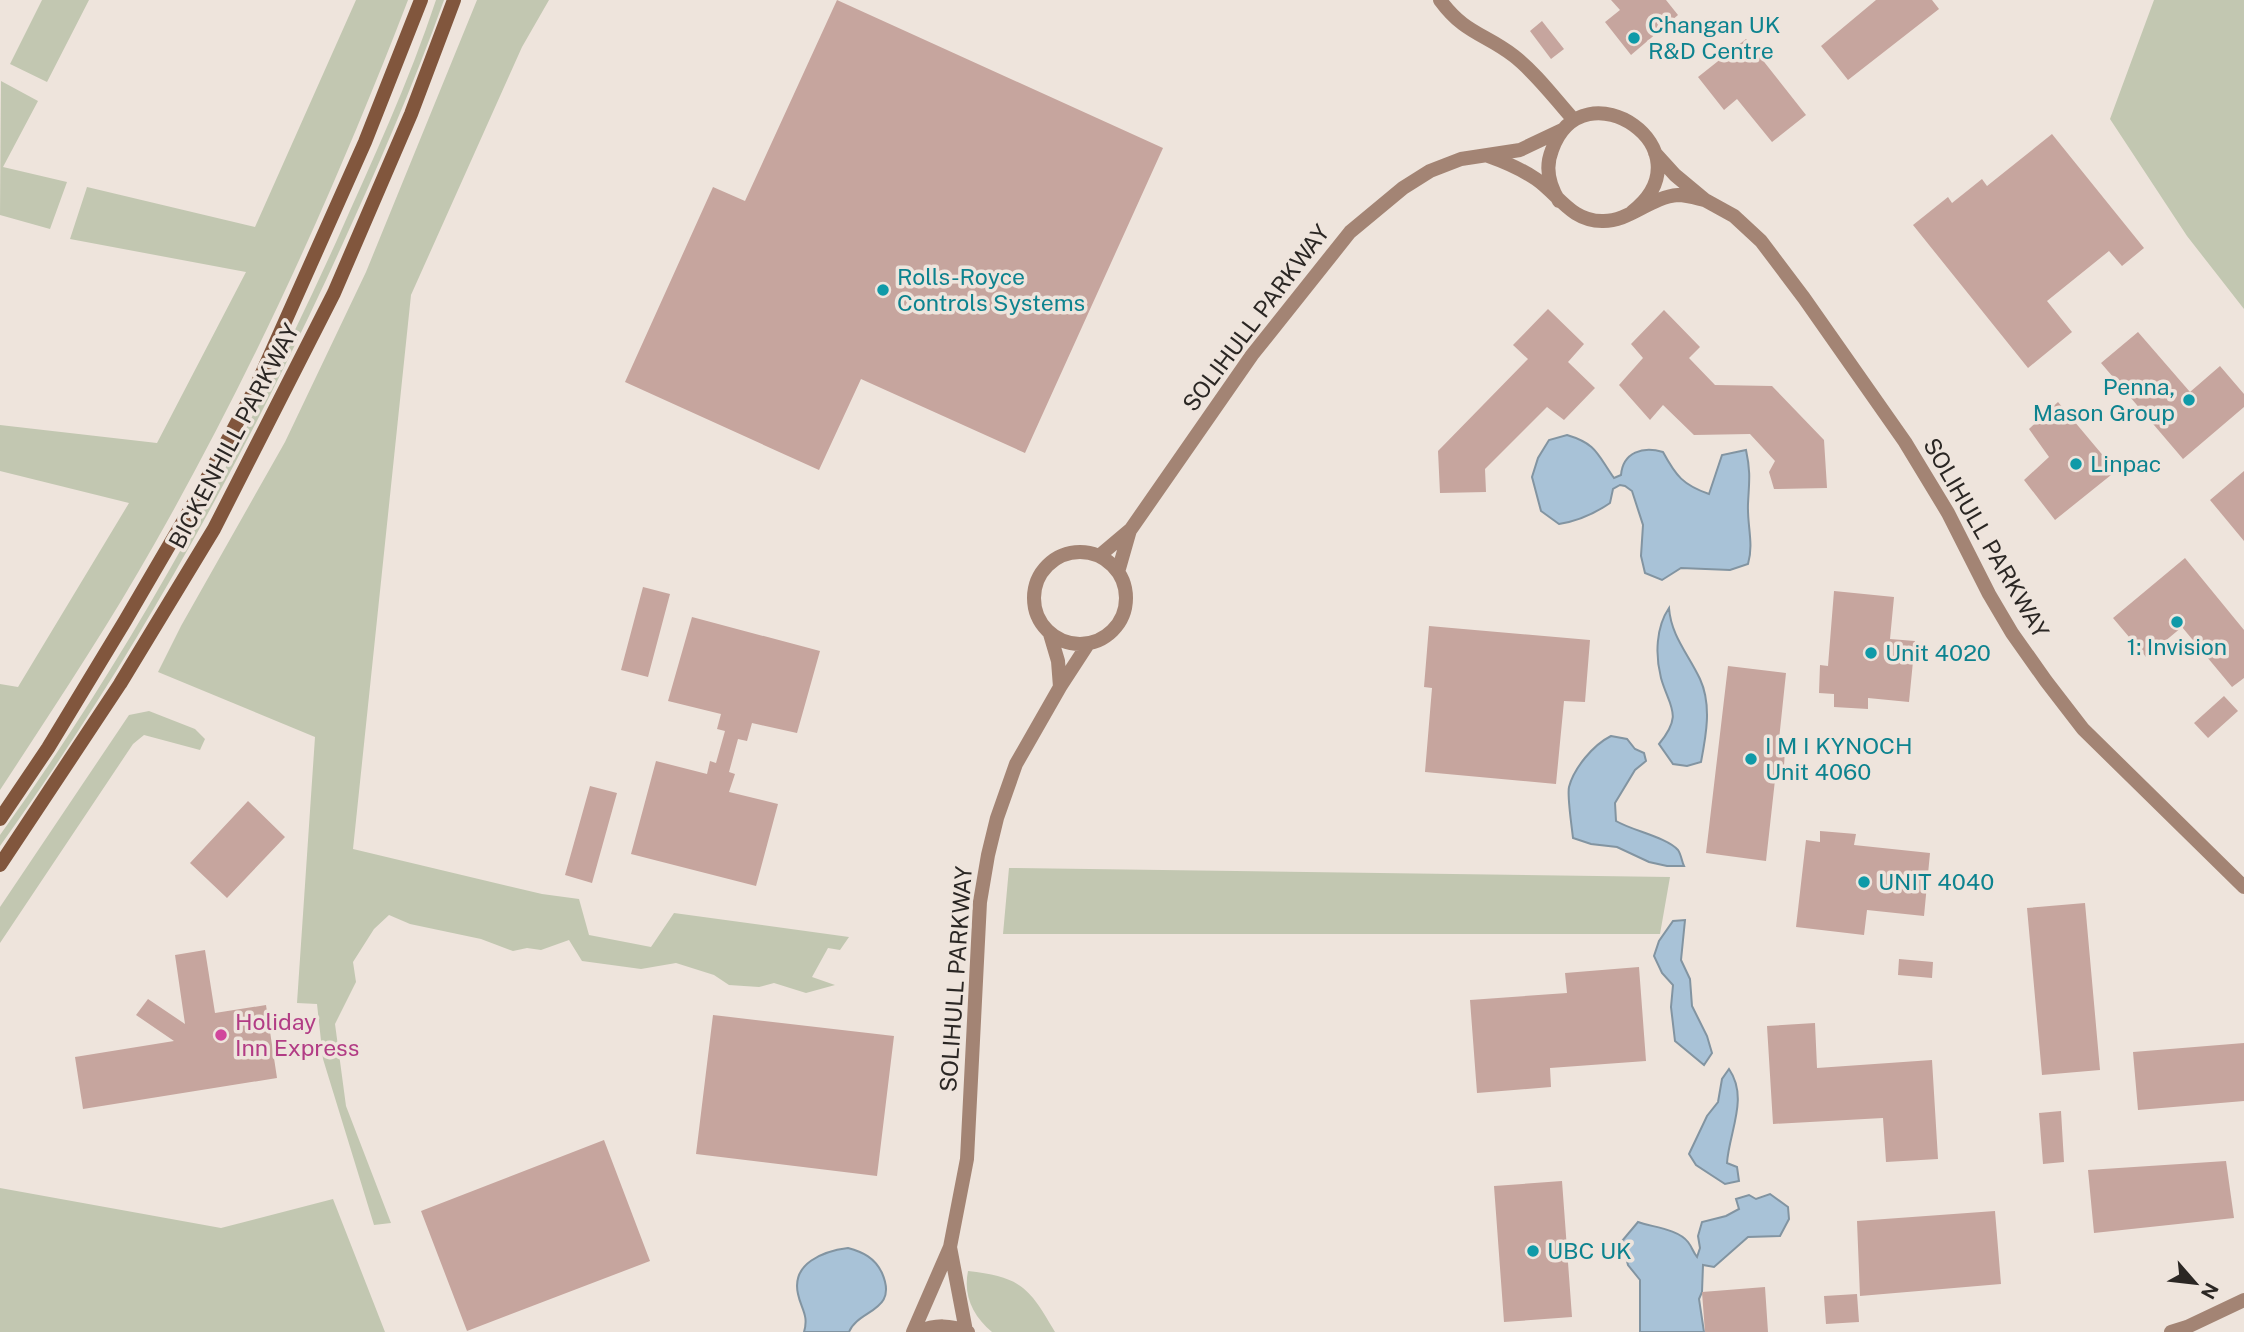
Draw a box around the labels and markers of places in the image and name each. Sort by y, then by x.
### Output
place label: Changan UK R&D Centre [1648,11,1780,64]
marker: Changan UK R&D Centre [1626,30,1642,46]
place label: Rolls-Royce Controls Systems [897,263,1085,316]
marker: Rolls-Royce Controls Systems [875,282,891,298]
place label: Penna, Mason Group [2033,373,2175,426]
marker: Penna, Mason Group [2181,392,2197,408]
place label: Linpac [2090,450,2161,477]
marker: Linpac [2068,456,2084,472]
marker: 1: Invision [2169,614,2185,630]
place label: 1: Invision [2127,633,2227,660]
place label: Unit 4020 [1885,639,1991,666]
marker: Unit 4020 [1863,645,1879,661]
place label: I M I KYNOCH Unit 4060 [1765,732,1913,785]
marker: I M I KYNOCH Unit 4060 [1743,751,1759,767]
place label: UNIT 4040 [1878,868,1994,895]
marker: UNIT 4040 [1856,874,1872,890]
place label: Holiday Inn Express [235,1008,359,1061]
marker: Holiday Inn Express [213,1027,229,1043]
place label: UBC UK [1547,1237,1632,1264]
marker: UBC UK [1525,1243,1541,1259]

